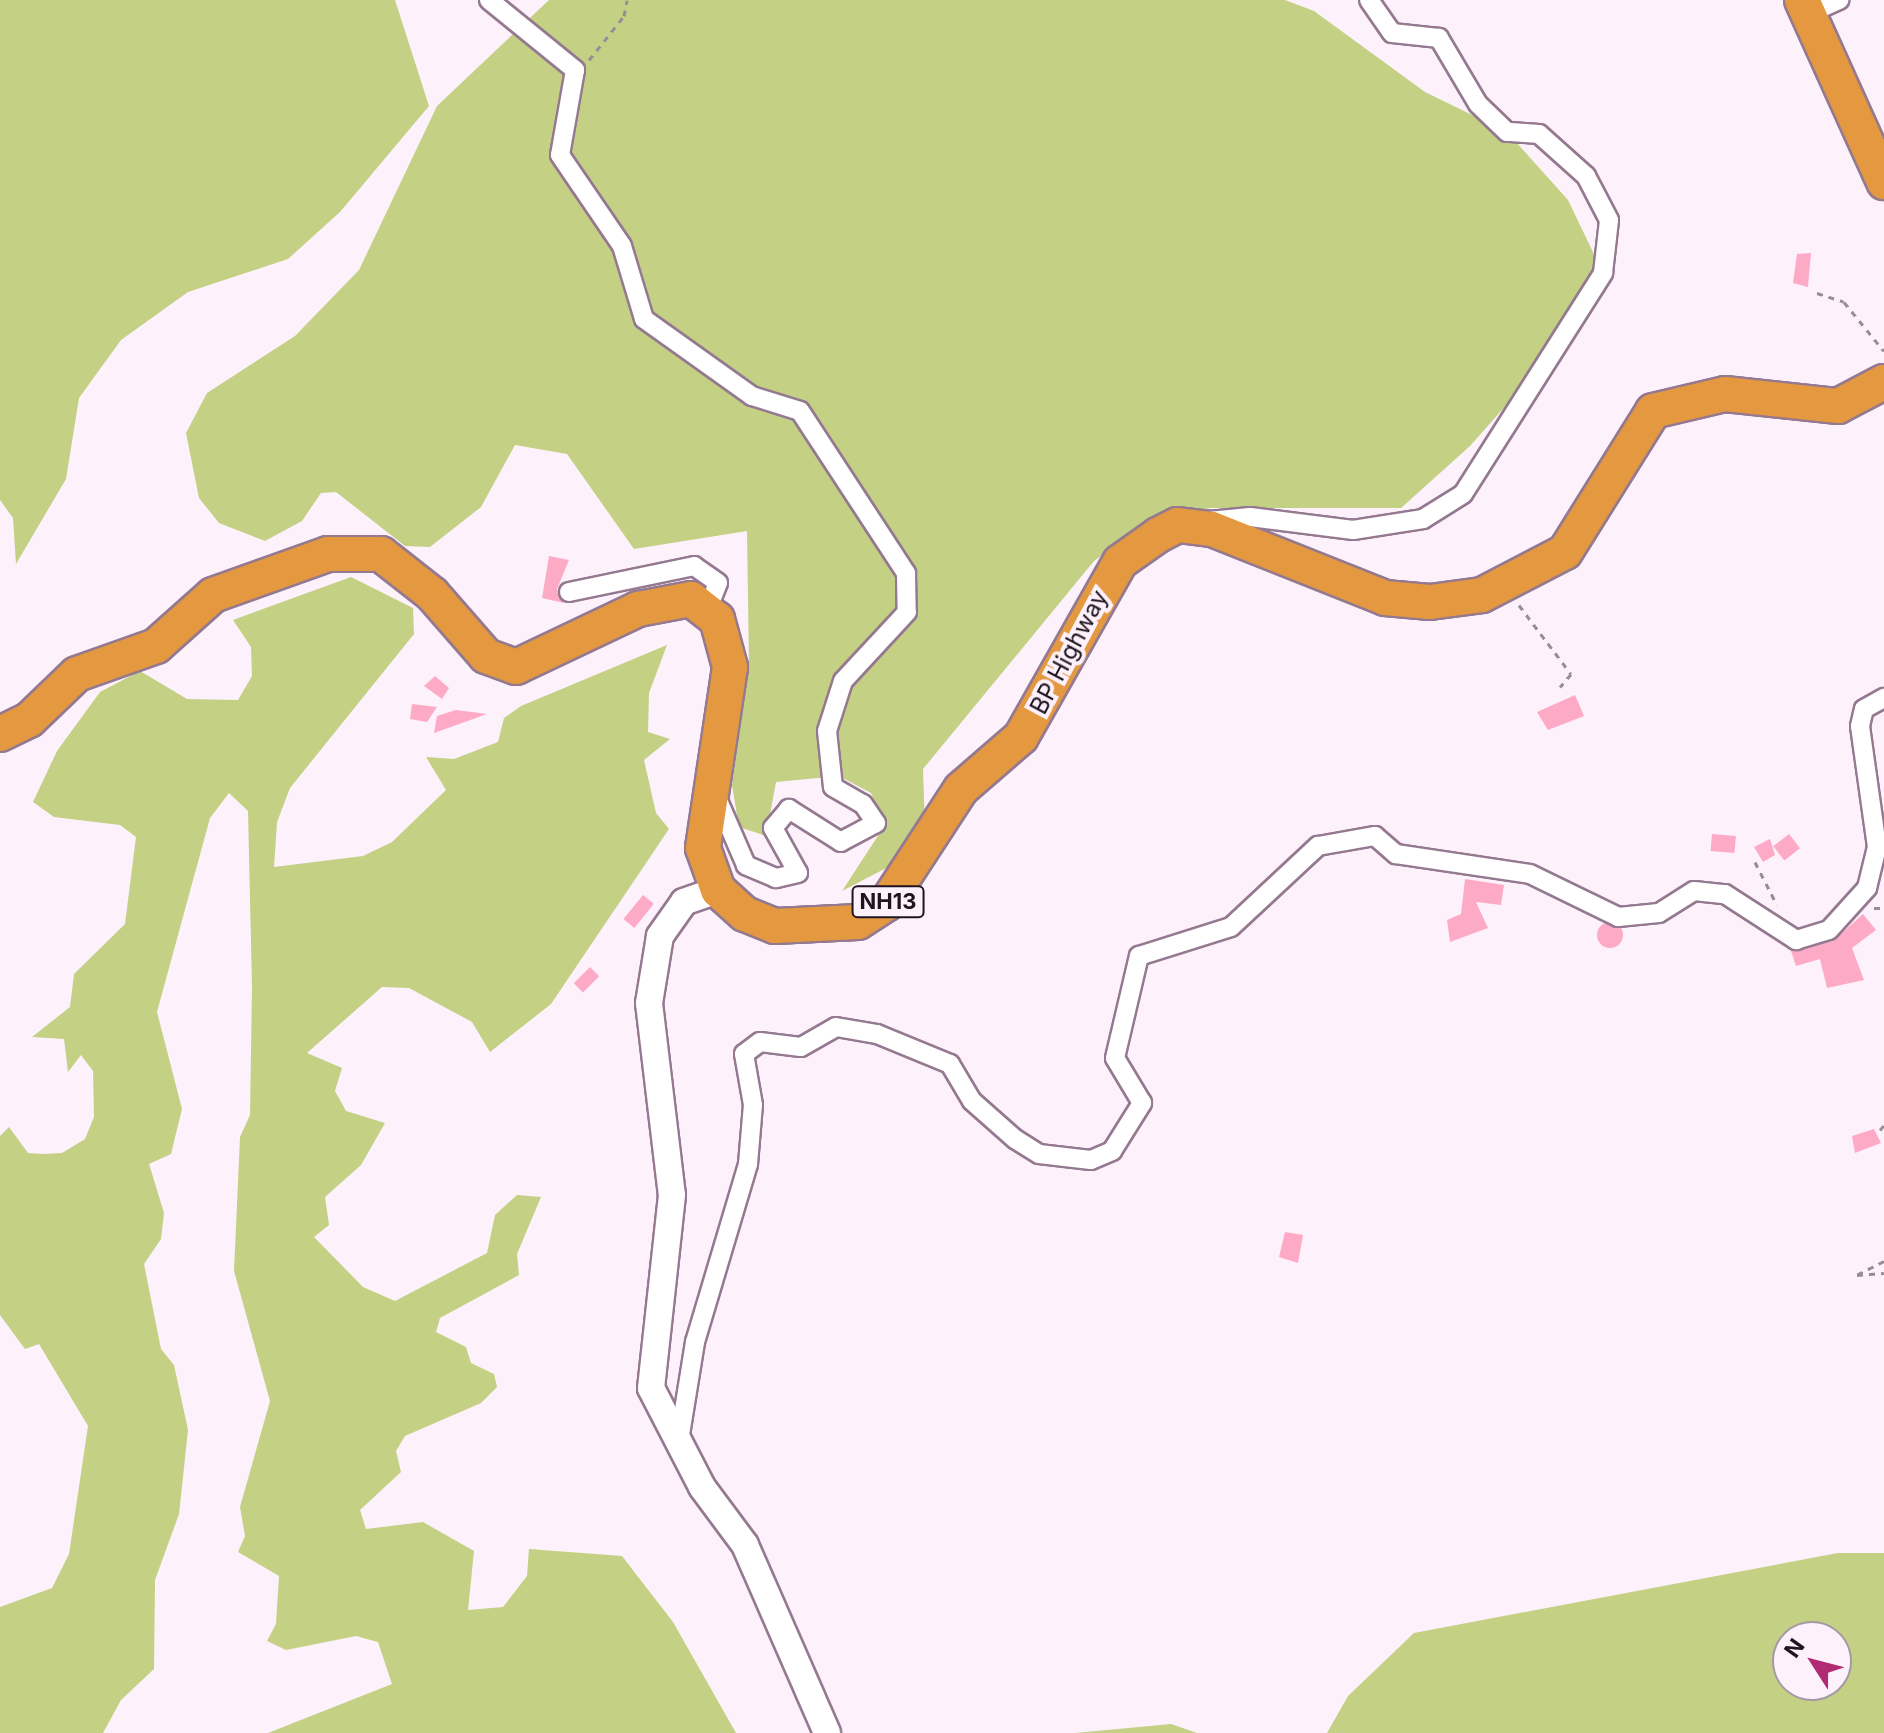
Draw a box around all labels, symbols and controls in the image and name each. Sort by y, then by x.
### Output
street label: BP Highway [1024,585,1114,719]
road number: NH13 [850,884,926,920]
north arrow [1772,1621,1852,1701]
text: N [1779,1634,1810,1662]

